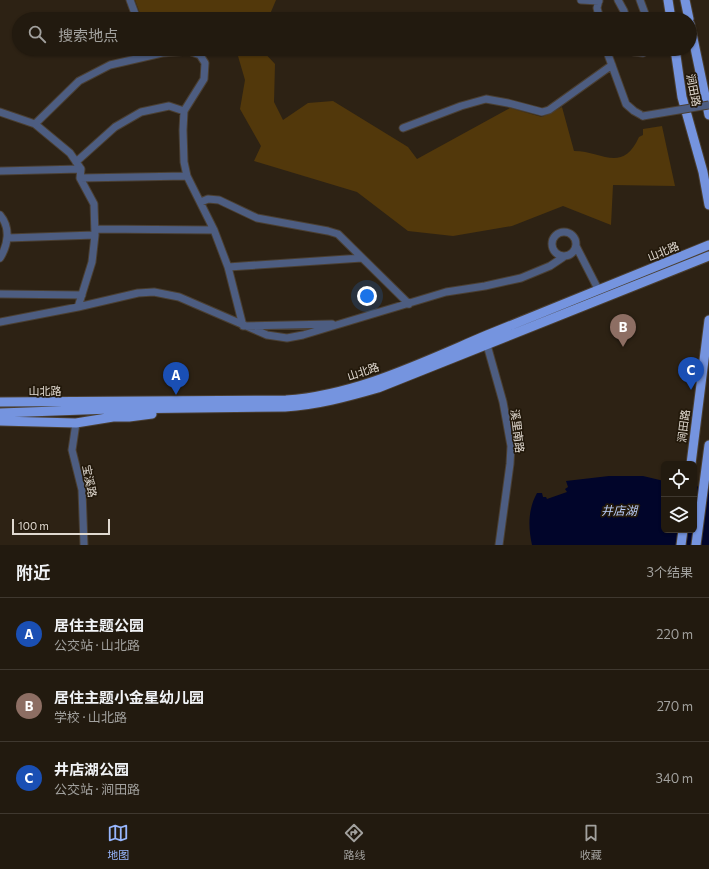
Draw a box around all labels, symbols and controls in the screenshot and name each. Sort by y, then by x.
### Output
search box [12,12,697,56]
icon: search [26,23,48,45]
text: 搜索地点 [58,26,118,44]
street label: 涧田路 [684,73,704,107]
street label: 山北路 [645,239,681,263]
your location [357,286,377,306]
pin: B [610,314,636,347]
pin: C [678,357,704,390]
street label: 山北路 [345,360,381,382]
pin: A [163,362,189,395]
street label: 山北路 [29,384,62,397]
street label: 溪里南路 [509,408,527,454]
street label: 涧田路 [675,409,691,443]
map controls [661,461,697,533]
button: locate [661,461,697,497]
street label: 宝溪路 [80,464,100,498]
button: layers [661,497,697,533]
water label: 井店湖 [601,503,639,517]
scale bar [12,517,110,536]
text: 100 m [18,519,49,532]
text: 附近 [16,562,50,583]
text: 3个结果 [647,564,693,580]
text: 居住主题公园 [54,616,144,634]
text: A [24,626,34,642]
text: 220 m [656,626,693,642]
text: 公交站 · 山北路 [54,637,140,653]
text: 居住主题小金星幼儿园 [54,688,204,706]
text: B [25,698,33,714]
text: 270 m [657,698,693,714]
text: 学校 · 山北路 [54,709,127,725]
text: 井店湖公园 [54,760,129,778]
text: C [25,770,33,786]
text: 340 m [655,770,693,786]
text: 公交站 · 涧田路 [54,781,140,797]
tab: 地图 [107,822,129,862]
tab: 路线 [343,822,365,862]
tab: 收藏 [580,822,602,862]

